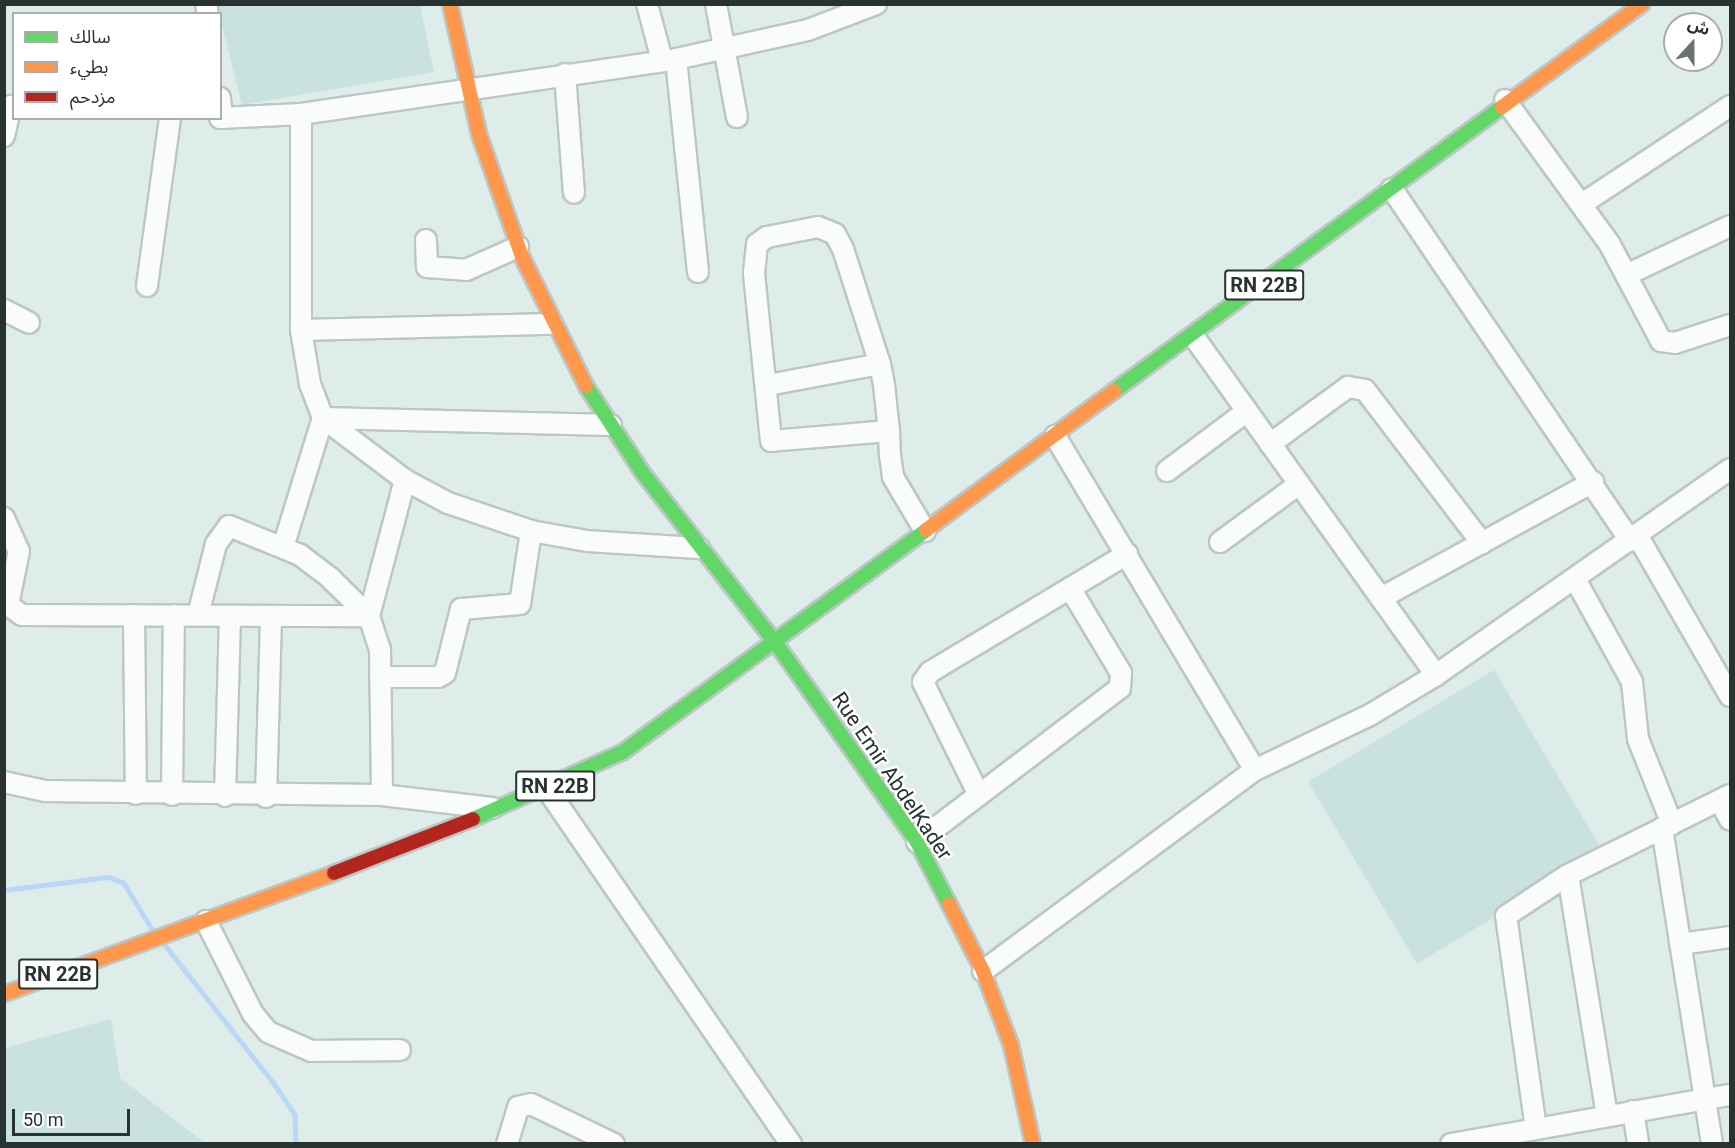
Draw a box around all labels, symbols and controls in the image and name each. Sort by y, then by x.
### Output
legend [12,12,222,120]
north arrow [1663,12,1723,72]
text: ش [1685,14,1713,39]
text: سالك [70,26,111,47]
text: بطيء [70,56,108,77]
text: مزدحم [70,86,115,107]
road number: RN 22B [1224,268,1304,302]
street label: Rue Emir AbdelKader [826,687,958,865]
road number: RN 22B [514,769,596,803]
road number: RN 22B [17,957,98,991]
scale bar [15,1097,134,1135]
text: 50 m [23,1109,63,1130]

